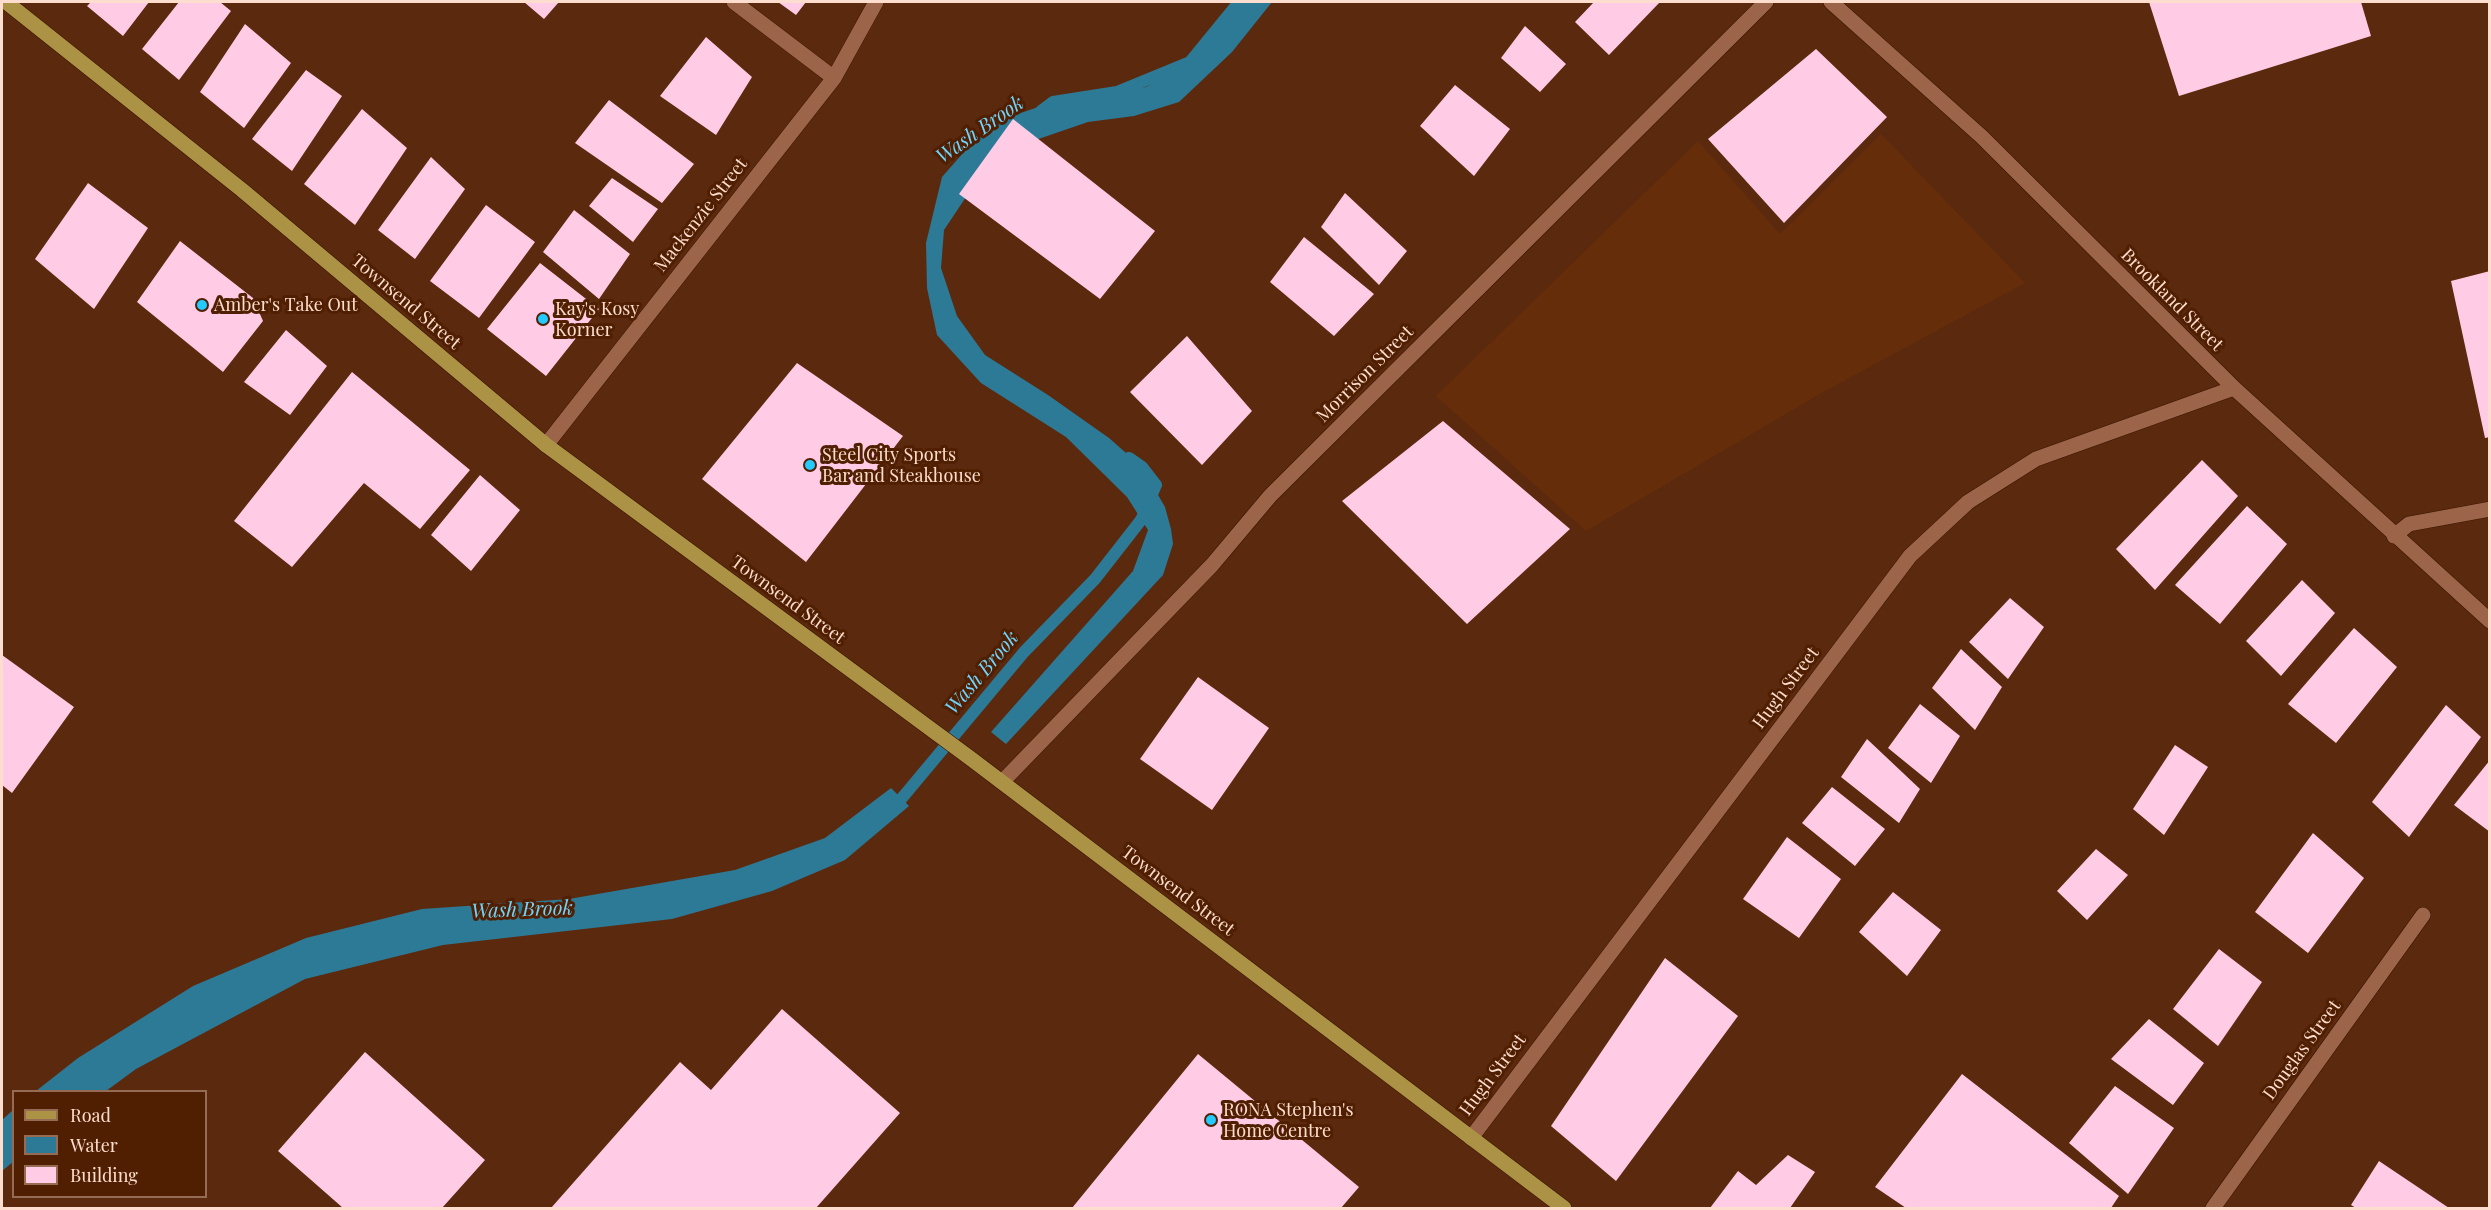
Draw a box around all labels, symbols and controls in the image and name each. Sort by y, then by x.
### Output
water label: Wash Brook [932,91,1028,169]
street label: Mackenzie Street [650,154,752,276]
street label: Brookland Street [2116,244,2228,356]
street label: Townsend Street [347,250,465,354]
place label: Amber's Take Out [214,294,358,316]
marker: Amber's Take Out [195,298,209,312]
place label: Kay's Kosy Korner [555,298,639,340]
marker: Kay's Kosy Korner [536,312,550,326]
street label: Morrison Street [1312,321,1418,427]
place label: Steel City Sports Bar and Steakhouse [822,444,981,486]
marker: Steel City Sports Bar and Steakhouse [803,458,817,472]
street label: Townsend Street [727,551,849,649]
water label: Wash Brook [940,626,1024,720]
street label: Hugh Street [1748,643,1824,733]
street label: Townsend Street [1117,841,1239,941]
water label: Wash Brook [471,896,573,924]
street label: Douglas Street [2259,996,2345,1104]
street label: Hugh Street [1455,1030,1531,1120]
legend [12,1090,207,1198]
place label: RONA Stephen's Home Centre [1223,1099,1353,1142]
text: Road [70,1103,111,1127]
marker: RONA Stephen's Home Centre [1204,1113,1218,1127]
text: Water [70,1133,118,1157]
text: Building [70,1163,138,1187]

